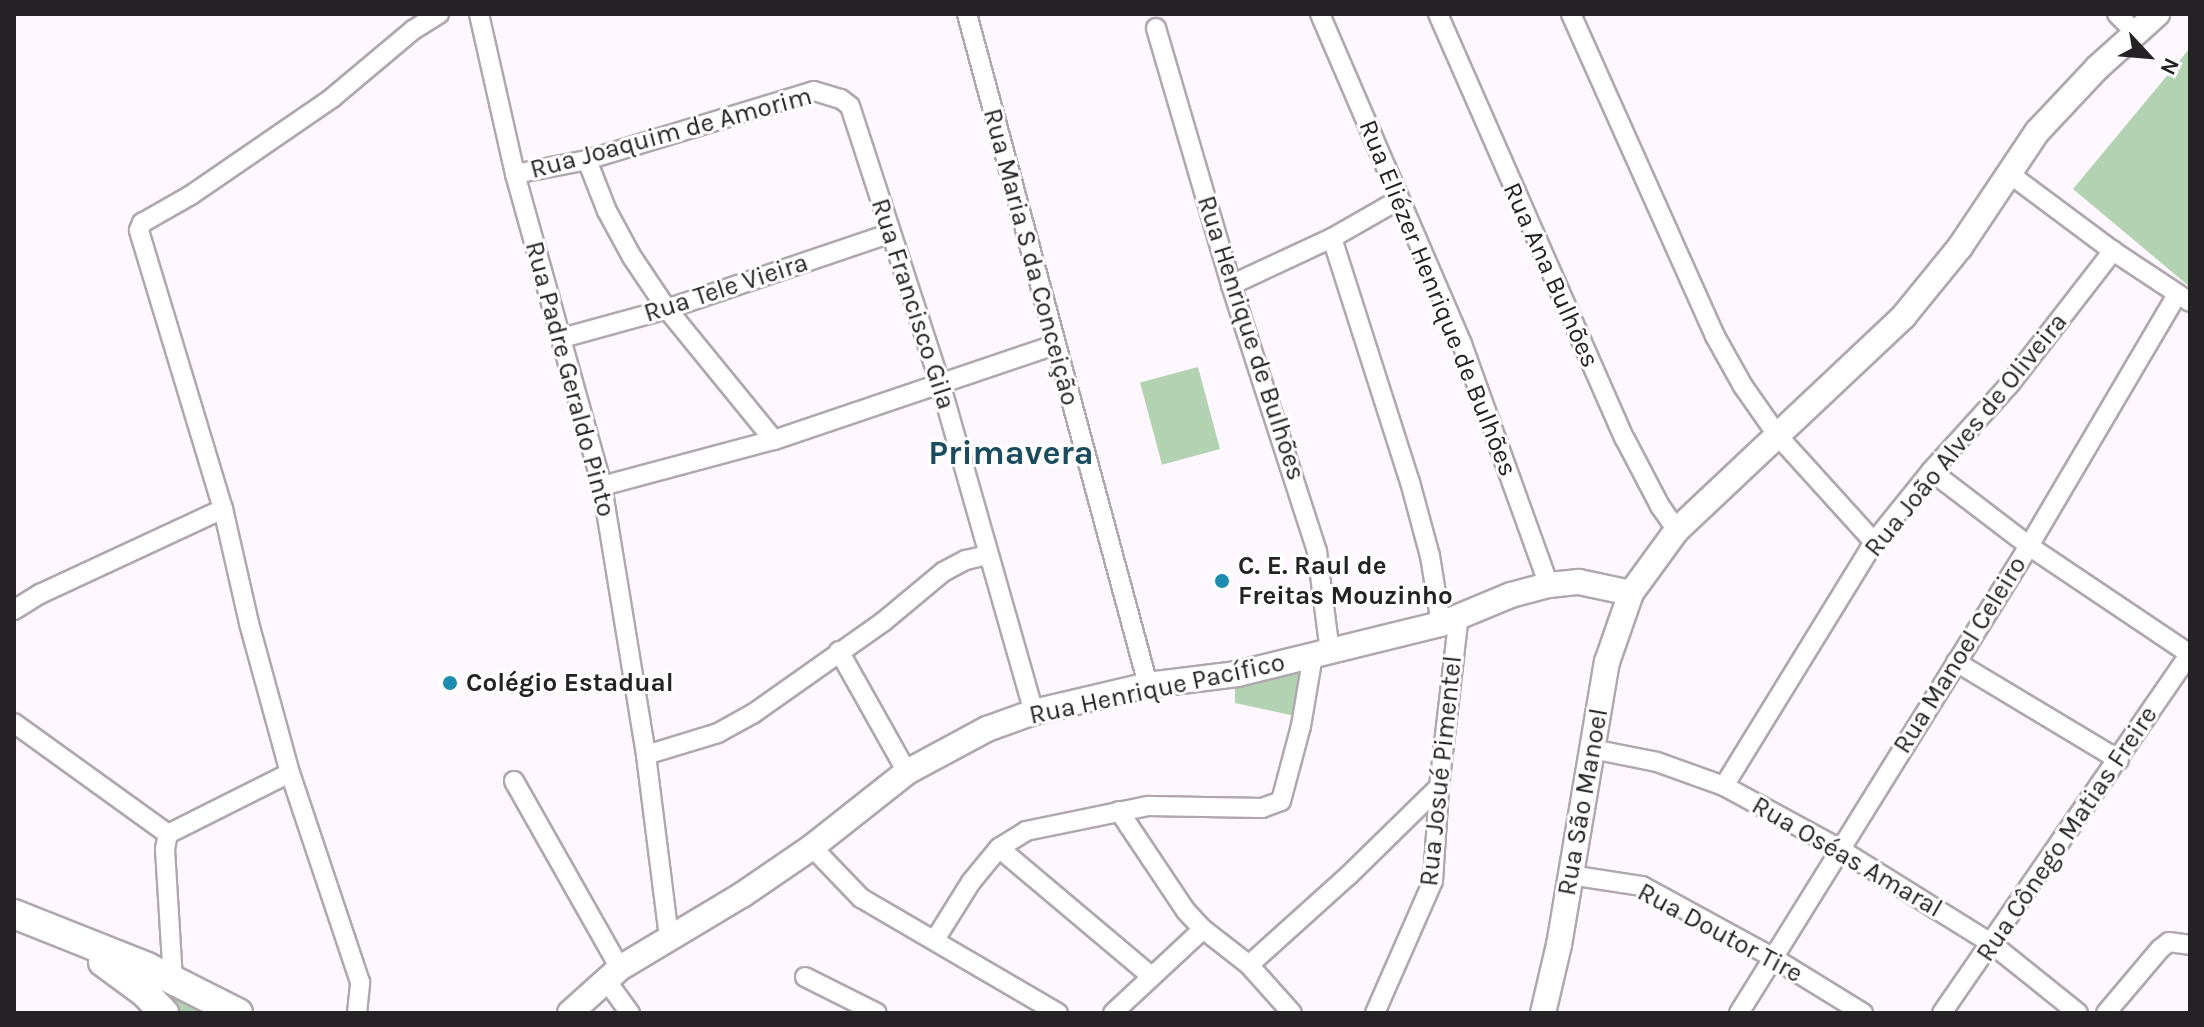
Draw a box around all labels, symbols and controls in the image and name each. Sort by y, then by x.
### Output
north arrow [2108,16,2188,96]
text: N [2154,54,2185,79]
street label: Rua Joaquim de Amorim [527,80,815,186]
street label: Rua Maria S da Conceição [976,105,1086,409]
street label: Rua Eliézer Henrique de Bulhões [1352,115,1524,481]
street label: Rua Ana Bulhões [1496,178,1606,372]
street label: Rua Henrique de Bulhões [1190,192,1312,484]
street label: Rua Francisco Gila [864,195,962,413]
street label: Rua Padre Geraldo Pinto [518,238,622,520]
street label: Rua Tele Vieira [640,247,812,329]
street label: Rua João Alves de Oliveira [1858,307,2074,563]
district label: Primavera [928,434,1094,474]
place label: C. E. Raul de Freitas Mouzinho [1238,550,1453,612]
street label: Rua Manoel Celeiro [1887,551,2033,759]
marker: C. E. Raul de Freitas Mouzinho [1213,572,1231,590]
street label: Rua Henrique Pacífico [1026,647,1288,731]
street label: Rua Josué Pimentel [1413,654,1469,888]
place label: Colégio Estadual [466,667,674,699]
marker: Colégio Estadual [441,674,459,692]
street label: Rua Cônego Matias Freire [1970,700,2164,968]
street label: Rua São Manoel [1551,706,1615,898]
street label: Rua Oséas Amaral [1746,790,1948,924]
street label: Rua Doutor Tire [1632,876,1808,990]

